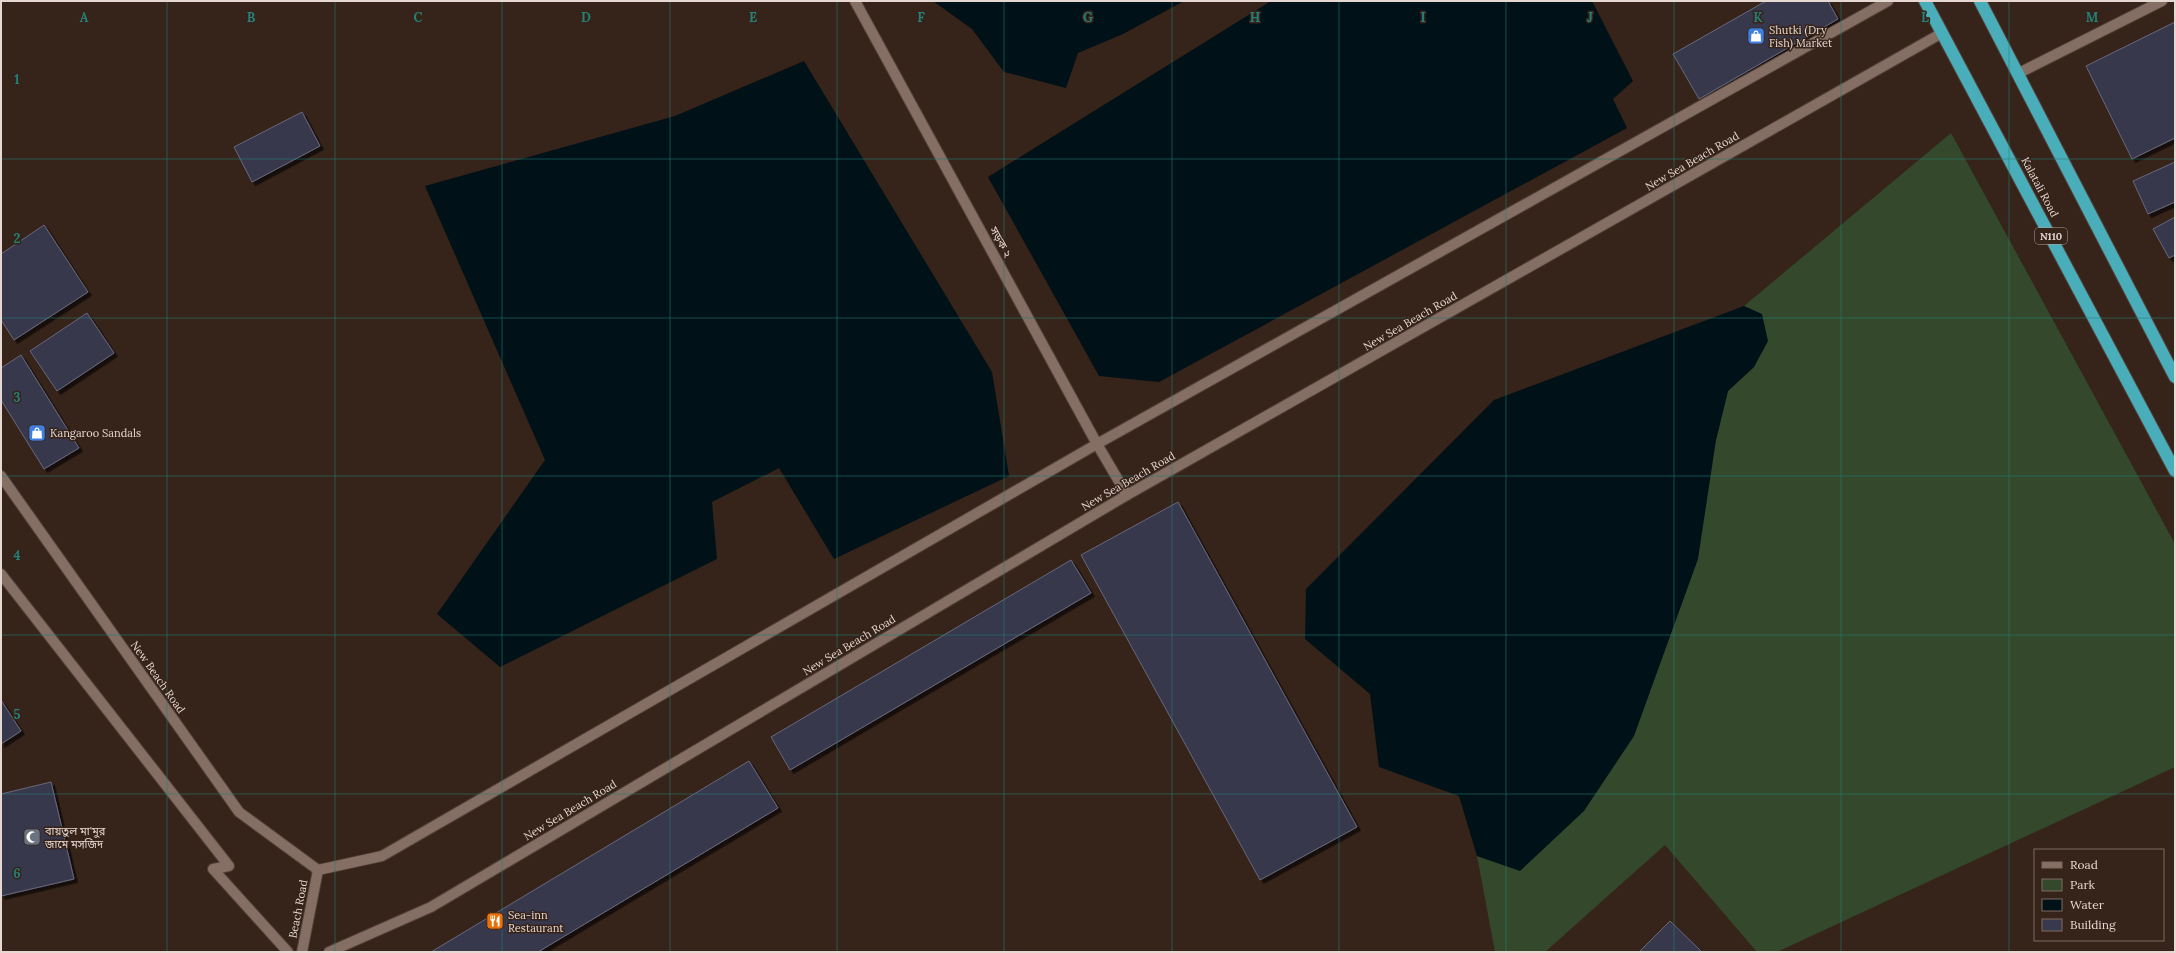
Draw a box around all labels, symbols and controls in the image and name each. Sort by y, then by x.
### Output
text: A [80,9,89,26]
text: B [247,9,256,26]
text: C [414,9,423,26]
text: D [581,9,591,26]
text: E [749,9,757,26]
text: F [917,9,925,26]
text: G [1083,9,1093,26]
text: H [1250,9,1260,26]
text: I [1420,9,1426,26]
text: J [1587,9,1593,26]
text: K [1753,9,1763,26]
text: L [1921,9,1929,26]
text: M [2086,9,2099,26]
place label: Shutki (Dry Fish) Market [1769,23,1833,51]
shop icon: Shutki (Dry Fish) Market [1746,26,1766,46]
text: 1 [14,71,20,88]
street label: New Sea Beach Road [1643,128,1742,194]
street label: Kalatali Road [2018,154,2062,220]
street label: সড়ক ২ [986,223,1015,260]
road number: N110 [2035,228,2067,244]
text: 2 [14,230,21,247]
street label: New Sea Beach Road [1361,288,1460,354]
text: 3 [13,389,21,406]
shop icon: Kangaroo Sandals [27,423,47,443]
place label: Kangaroo Sandals [50,426,141,440]
street label: New Sea Beach Road [1079,448,1178,514]
text: 4 [13,547,21,564]
street label: New Sea Beach Road [800,611,898,678]
street label: New Beach Road [128,638,188,716]
text: 5 [13,706,21,723]
street label: New Sea Beach Road [521,776,619,843]
place label: বায়তুল মা'মুর জামে মসজিদ [44,824,106,851]
mosque icon: বায়তুল মা'মুর জামে মসজিদ [22,827,42,847]
legend [2034,849,2164,941]
text: Road [2070,857,2098,872]
text: 6 [13,865,21,882]
text: Park [2070,877,2096,892]
street label: Beach Road [285,878,311,939]
text: Water [2070,897,2105,912]
place label: Sea-inn Restaurant [508,908,564,935]
restaurant icon: Sea-inn Restaurant [485,911,505,931]
text: Building [2070,917,2116,932]

